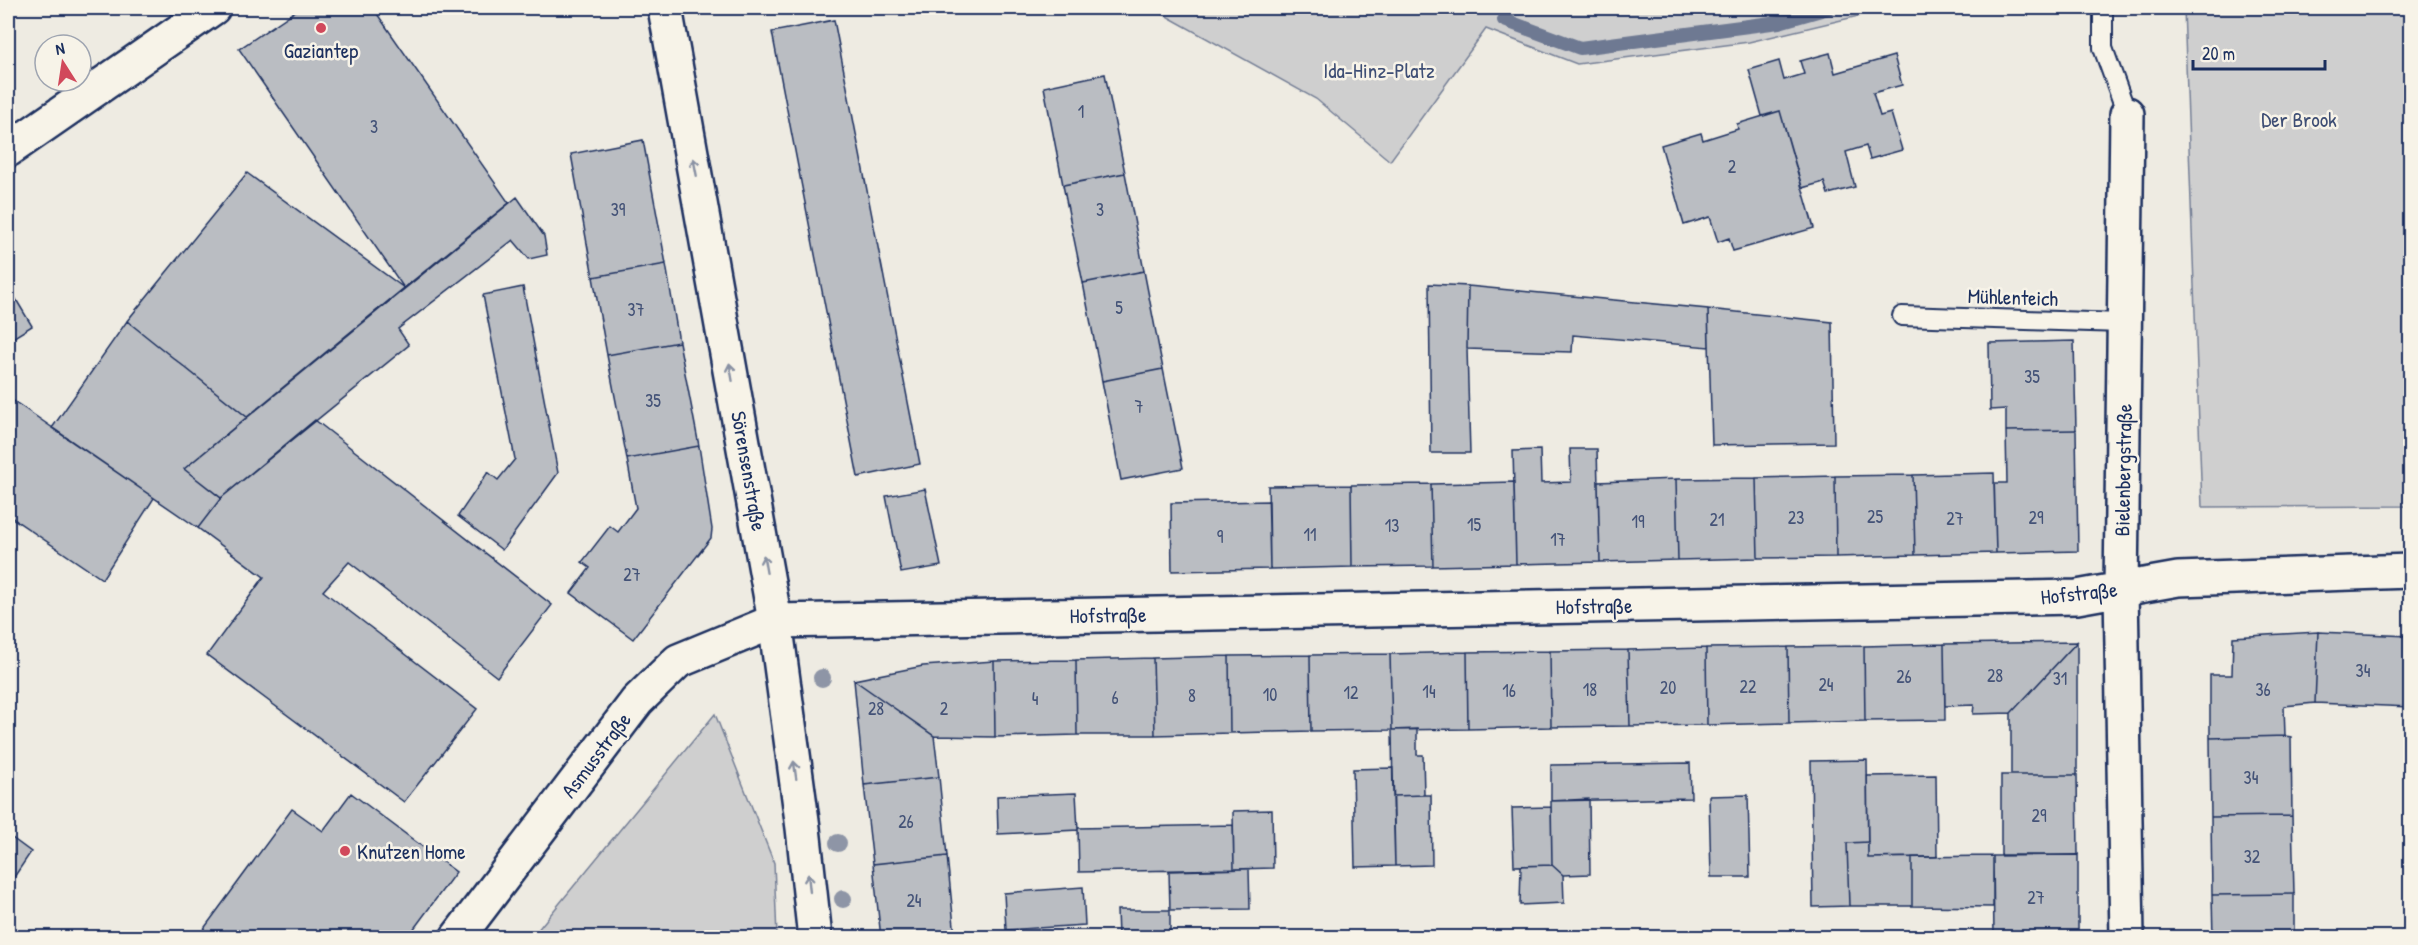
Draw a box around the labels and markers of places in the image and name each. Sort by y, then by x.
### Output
marker: Gaziantep [314,21,328,35]
place label: Gaziantep [284,36,358,65]
place label: Knutzen Home [357,837,466,866]
marker: Knutzen Home [338,844,352,858]

